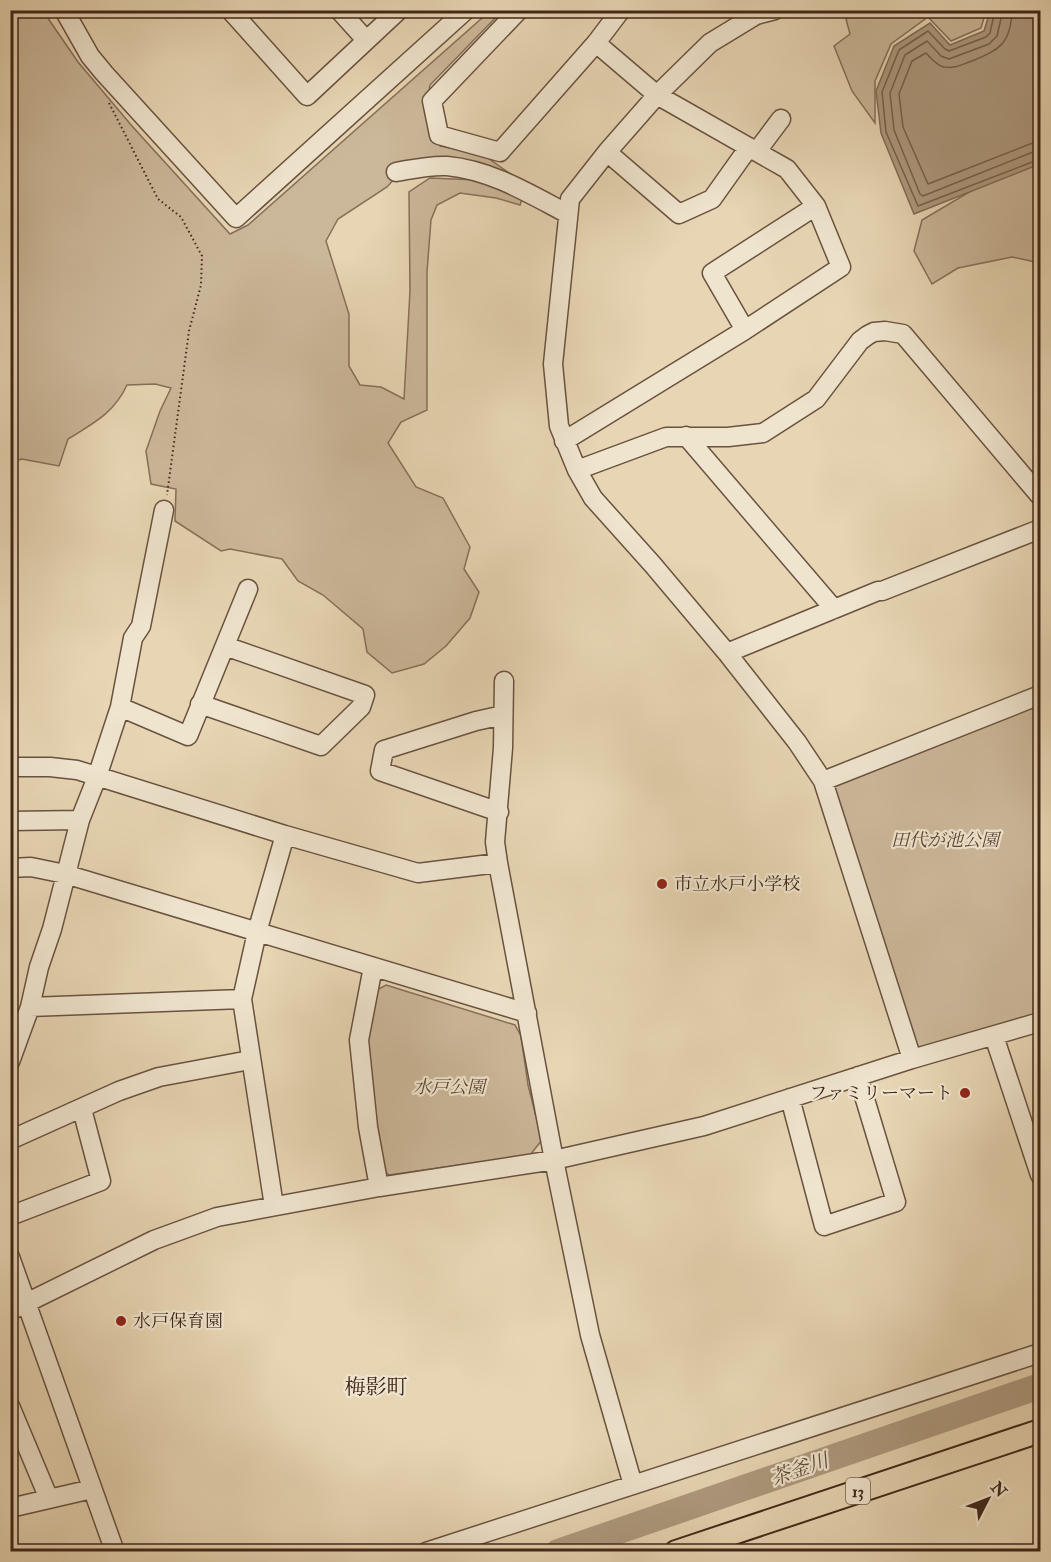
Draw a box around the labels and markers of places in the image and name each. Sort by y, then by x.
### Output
place label: 市立水戸小学校 [674,873,800,896]
marker: 市立水戸小学校 [655,877,669,891]
place label: ファミリーマート [809,1082,953,1105]
marker: ファミリーマート [958,1086,972,1100]
place label: 水戸保育園 [133,1310,223,1333]
marker: 水戸保育園 [114,1314,128,1328]

